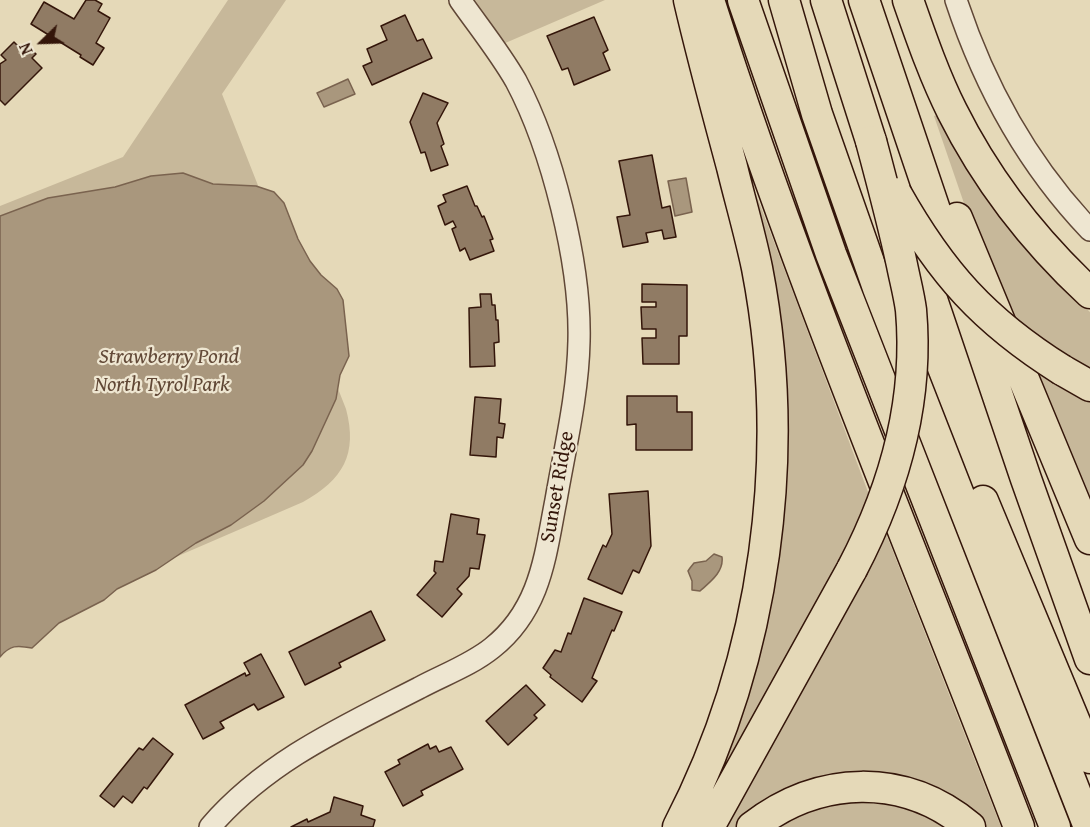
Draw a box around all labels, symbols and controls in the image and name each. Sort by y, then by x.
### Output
north arrow [12,12,72,72]
text: N [12,39,39,59]
water label: Strawberry Pond [99,344,239,370]
park label: North Tyrol Park [94,373,230,399]
street label: Sunset Ridge [536,429,580,545]

